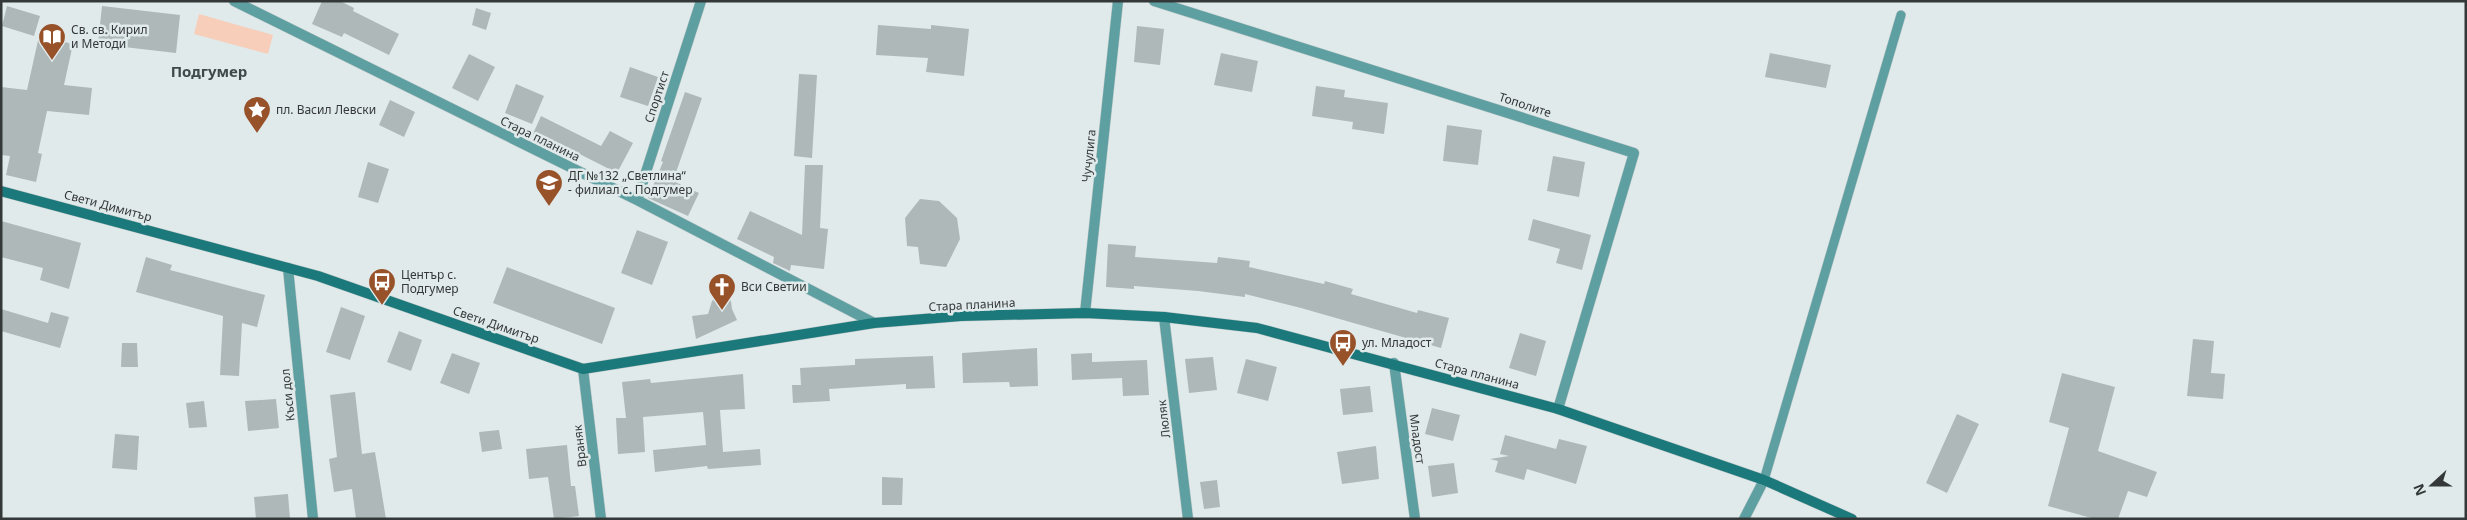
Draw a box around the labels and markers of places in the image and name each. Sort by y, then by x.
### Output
place label: Св. св. Кирил и Методи [71,21,148,52]
library icon: Св. св. Кирил и Методи [37,22,67,61]
place icon: пл. Васил Левски [242,95,272,134]
place label: пл. Васил Левски [276,101,376,118]
place label: ДГ №132 „Светлина“ - филиал с. Подгумер [568,167,692,198]
school or university icon: ДГ №132 „Светлина“ - филиал с. Подгумер [534,168,564,207]
place label: Център с. Подгумер [401,266,459,297]
bus stop icon: Център с. Подгумер [367,267,397,306]
church icon: Вси Светии [707,272,737,311]
place label: Вси Светии [741,278,807,295]
bus stop icon: ул. Младост [1328,328,1358,367]
place label: ул. Младост [1362,334,1432,351]

